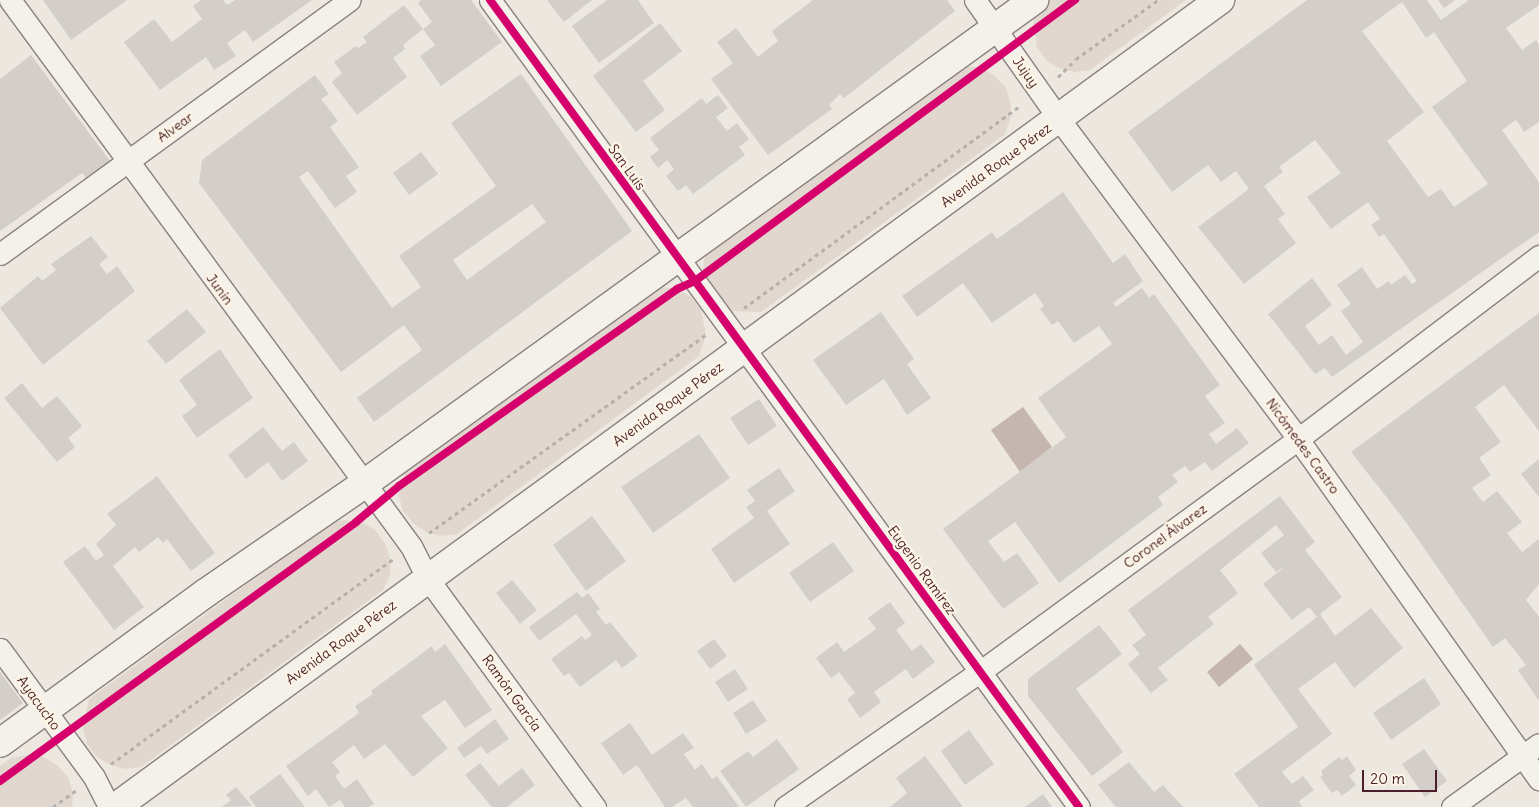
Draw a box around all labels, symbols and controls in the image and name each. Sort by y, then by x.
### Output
street label: Jujuy [1009,53,1043,91]
street label: Alvear [154,108,196,146]
street label: Avenida Roque Pérez [938,119,1054,211]
street label: San Luis [605,141,649,193]
street label: Junín [203,270,237,308]
street label: Avenida Roque Pérez [610,358,726,450]
street label: Nicómedes Castro [1263,395,1343,497]
street label: Coronel Álvarez [1120,500,1210,572]
street label: Eugenio Ramírez [884,522,960,618]
street label: Avenida Roque Pérez [283,596,399,688]
street label: Ramón García [479,652,545,734]
street label: Ayacucho [14,673,64,733]
scale bar [1364,760,1439,792]
text: 20 m [1370,769,1405,788]

